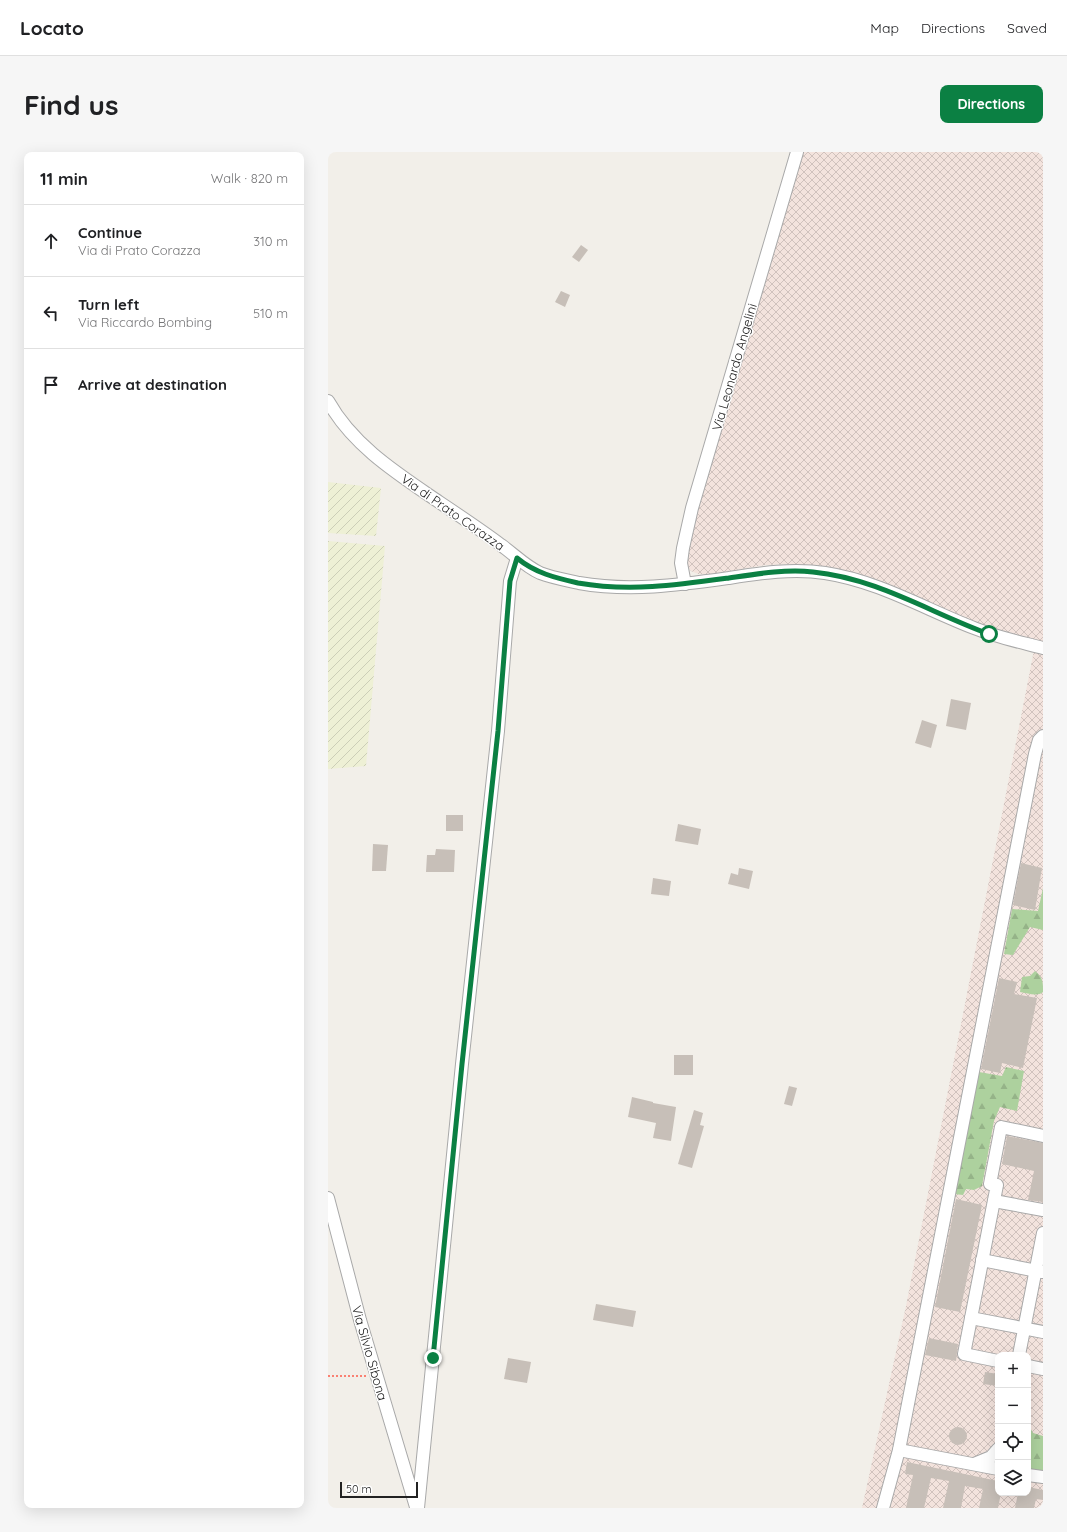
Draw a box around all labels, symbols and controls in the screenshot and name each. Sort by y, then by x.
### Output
text: Locato [20,16,84,40]
text: Map [870,19,899,37]
text: Directions [921,19,985,37]
text: Saved [1007,19,1047,37]
button: Directions [940,85,1043,123]
text: Find us [24,87,118,122]
text: 11 min [40,168,88,189]
text: Walk · 820 m [211,170,288,186]
text: Continue [78,223,142,242]
icon: ahead [40,230,62,252]
text: 310 m [253,233,288,249]
text: Via di Prato Corazza [78,242,201,258]
text: Turn left [78,295,140,314]
icon: left [40,302,62,324]
street label: Via Leonardo Angelini [708,302,760,432]
text: 510 m [253,305,288,321]
text: Via Riccardo Bombing [78,314,212,330]
icon: arrive [40,374,62,396]
text: Arrive at destination [78,375,227,394]
street label: Via di Prato Corazza [398,470,508,554]
route start [980,625,998,643]
street label: Via Silvio Sibona [349,1304,391,1402]
route end [424,1349,442,1367]
map controls [995,1352,1031,1496]
button: + [995,1352,1031,1388]
button: − [995,1388,1031,1424]
button: locate [995,1424,1031,1460]
button: layers [995,1460,1031,1496]
scale bar [340,1480,418,1499]
text: 50 m [346,1482,372,1496]

